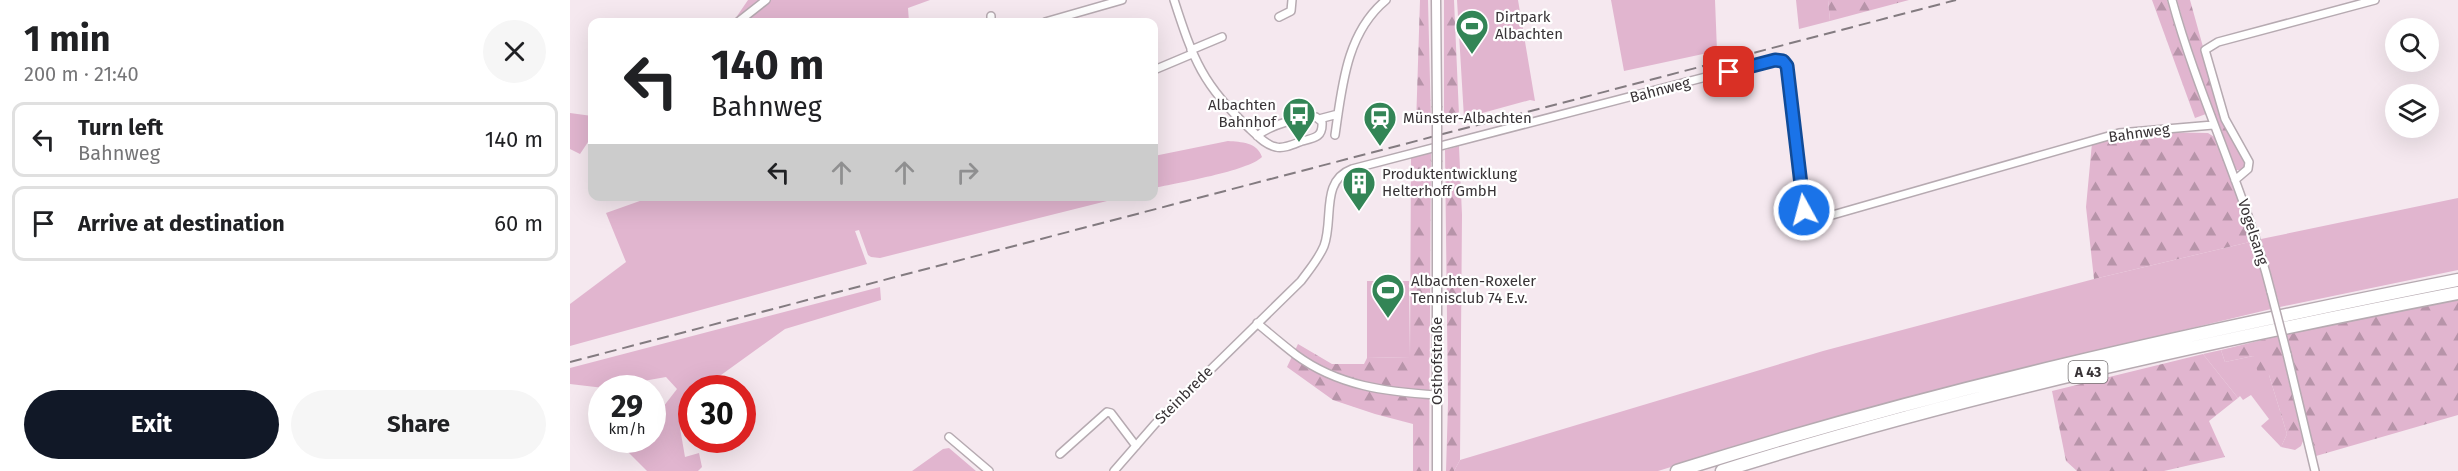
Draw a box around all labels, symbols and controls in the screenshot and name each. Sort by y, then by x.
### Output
sports icon: Dirtpark Albachten [1454,8,1490,55]
place label: Dirtpark Albachten [1495,8,1563,43]
text: 1 min [24,17,111,61]
map controls [2385,18,2439,138]
button: search [2385,18,2439,72]
button: close [483,20,546,83]
text: 140 m [711,40,824,90]
icon: left [612,42,690,120]
pin [1703,46,1754,97]
icon: arrive [1712,55,1745,88]
text: 200 m · 21:40 [24,62,139,86]
street label: Bahnweg [1628,73,1692,107]
button: layers [2385,84,2439,138]
text: Bahnweg [711,91,822,123]
place label: Albachten Bahnhof [1208,96,1277,131]
bus stop icon: Albachten Bahnhof [1281,96,1317,143]
station icon: Münster-Albachten [1362,100,1398,147]
place label: Münster-Albachten [1403,109,1532,127]
text: Turn left [78,114,163,141]
street label: Bahnweg [2107,120,2171,146]
icon: left [27,123,60,156]
text: 140 m [485,126,543,153]
text: Bahnweg [78,141,160,165]
icon: left [762,156,795,189]
icon: ahead [825,156,858,189]
icon: ahead [888,156,921,189]
icon: right [951,156,984,189]
building icon: Produktentwicklung Helterhoff GmbH [1341,165,1377,212]
place label: Produktentwicklung Helterhoff GmbH [1382,165,1517,200]
position arrow [1772,178,1836,242]
street label: Vogelsang [2234,197,2272,268]
icon: arrive [27,207,60,240]
text: Arrive at destination [78,210,285,237]
text: 60 m [494,210,543,237]
sports icon: Albachten-Roxeler Tennisclub 74 E.v. [1370,272,1406,319]
place label: Albachten-Roxeler Tennisclub 74 E.v. [1411,272,1536,307]
street label: Osthofstraße [1428,317,1446,405]
road number: A 43 [2068,361,2108,383]
street label: Steinbrede [1151,362,1217,428]
speed limit sign: 30 [678,375,756,453]
text: 29 [611,389,643,425]
button: Exit [24,390,279,459]
button: Share [291,390,546,459]
text: km/h [608,420,646,438]

